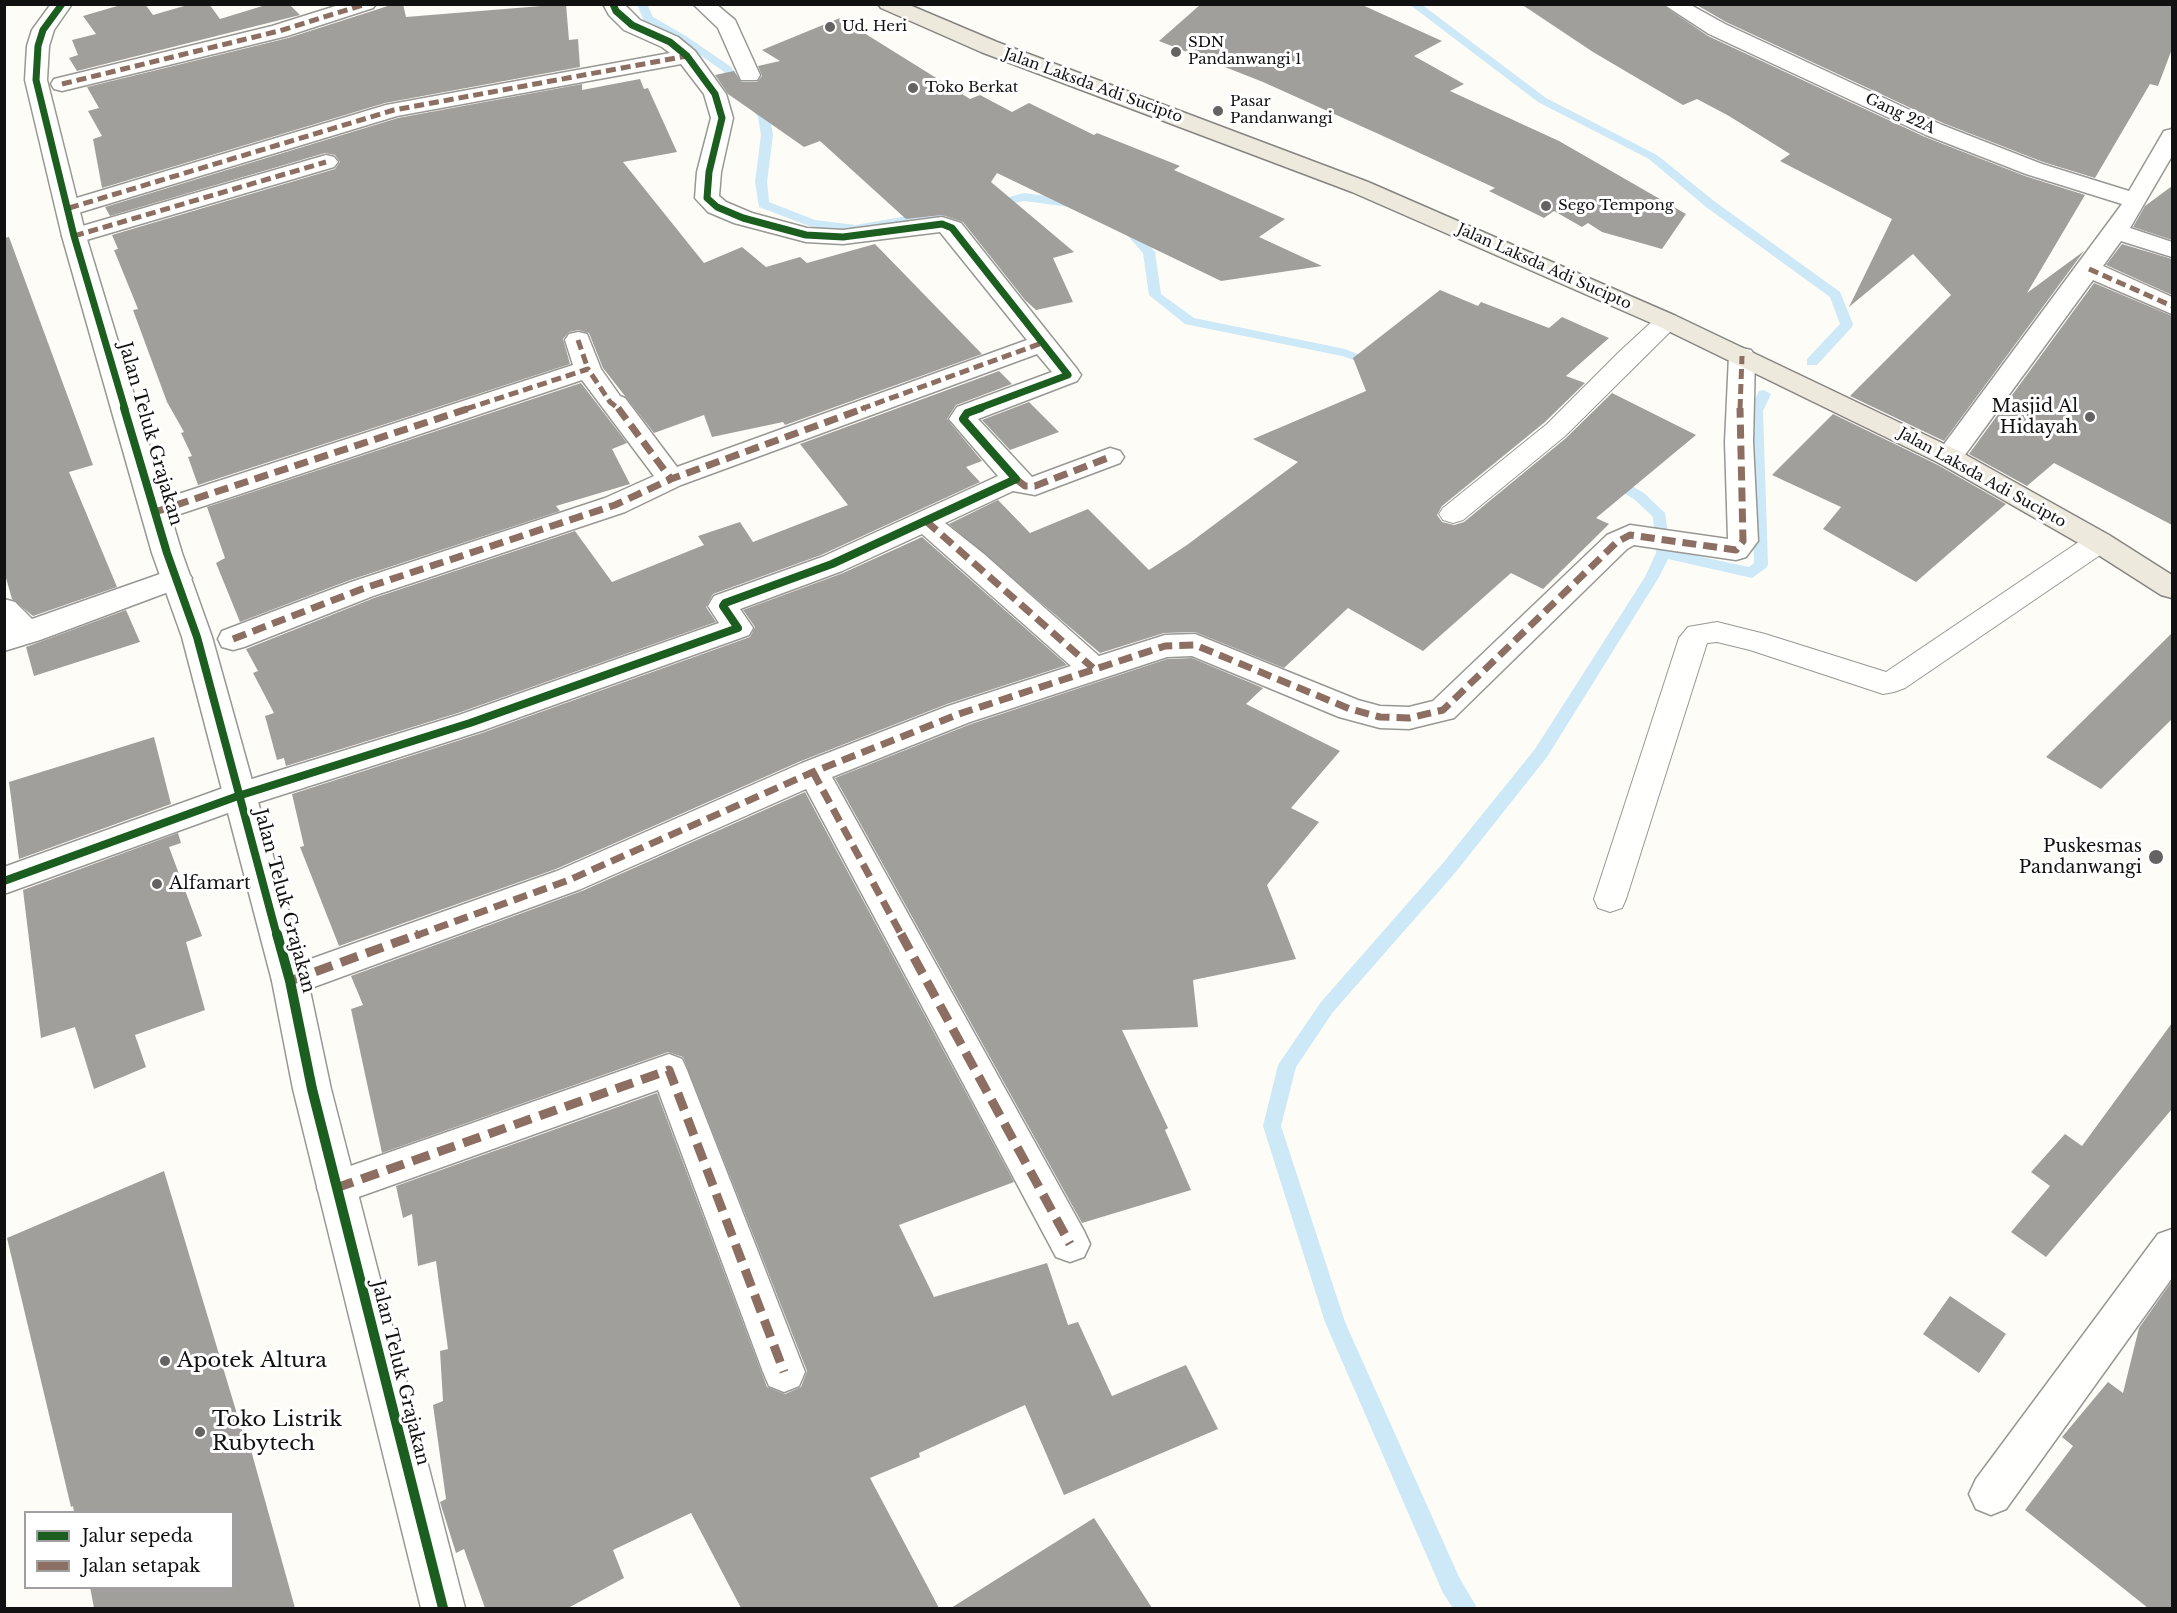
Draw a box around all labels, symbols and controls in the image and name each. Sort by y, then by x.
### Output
place label: Ud. Heri [842,18,907,36]
marker: Ud. Heri [823,20,837,34]
place label: SDN Pandanwangi 1 [1188,34,1302,69]
street label: Jalan Laksda Adi Sucipto [1001,45,1185,127]
marker: SDN Pandanwangi 1 [1169,45,1183,59]
place label: Toko Berkat [925,79,1018,97]
marker: Toko Berkat [906,81,920,95]
street label: Gang 22A [1862,90,1938,138]
place label: Pasar Pandanwangi [1230,93,1333,128]
marker: Pasar Pandanwangi [1211,104,1225,118]
place label: Sego Tempong [1558,197,1674,215]
marker: Sego Tempong [1539,199,1553,213]
street label: Jalan Laksda Adi Sucipto [1454,220,1634,314]
street label: Jalan Teluk Grajakan [113,340,187,528]
place label: Masjid Al Hidayah [1992,396,2078,438]
marker: Masjid Al Hidayah [2083,410,2097,424]
street label: Jalan Laksda Adi Sucipto [1895,424,2069,532]
street label: Jalan Teluk Grajakan [249,806,319,996]
place label: Puskesmas Pandanwangi [2019,836,2142,878]
marker: Puskesmas Pandanwangi [2147,848,2165,866]
place label: Alfamart [169,873,251,895]
marker: Alfamart [150,877,164,891]
street label: Jalan Teluk Grajakan [367,1278,433,1468]
place label: Apotek Altura [177,1348,327,1374]
marker: Apotek Altura [158,1354,172,1368]
place label: Toko Listrik Rubytech [212,1407,342,1457]
marker: Toko Listrik Rubytech [193,1425,207,1439]
legend [24,1511,234,1589]
text: Jalur sepeda [82,1525,193,1547]
text: Jalan setapak [82,1555,200,1577]

